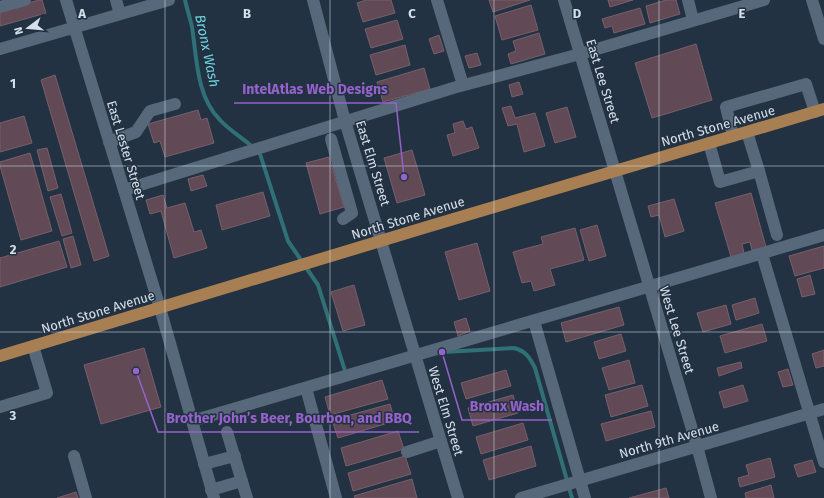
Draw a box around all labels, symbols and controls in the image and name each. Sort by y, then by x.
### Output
text: A [77,6,86,21]
text: B [243,6,251,21]
text: C [408,6,416,21]
text: D [573,6,582,21]
text: E [739,6,746,21]
north arrow [8,8,48,48]
water label: Bronx Wash [191,13,223,89]
text: N [12,25,26,36]
street label: East Lee Street [583,37,623,125]
text: 1 [10,76,16,91]
callout: IntelAtlas Web Designs [234,77,396,103]
text: IntelAtlas Web Designs [242,81,388,98]
street label: East Lester Street [104,99,148,202]
street label: North Stone Avenue [659,103,777,149]
street label: East Elm Street [353,118,393,208]
street label: North Stone Avenue [350,194,466,242]
text: 2 [10,242,17,257]
street label: West Lee Street [657,284,698,376]
street label: North Stone Avenue [40,288,156,336]
street label: West Elm Street [425,365,467,458]
callout: Bronx Wash [462,394,552,420]
text: Bronx Wash [470,398,544,415]
callout: Brother John’s Beer, Bourbon, and BBQ [158,406,419,432]
text: 3 [9,408,17,423]
text: Brother John’s Beer, Bourbon, and BBQ [166,410,412,427]
street label: North 9th Avenue [617,419,721,461]

